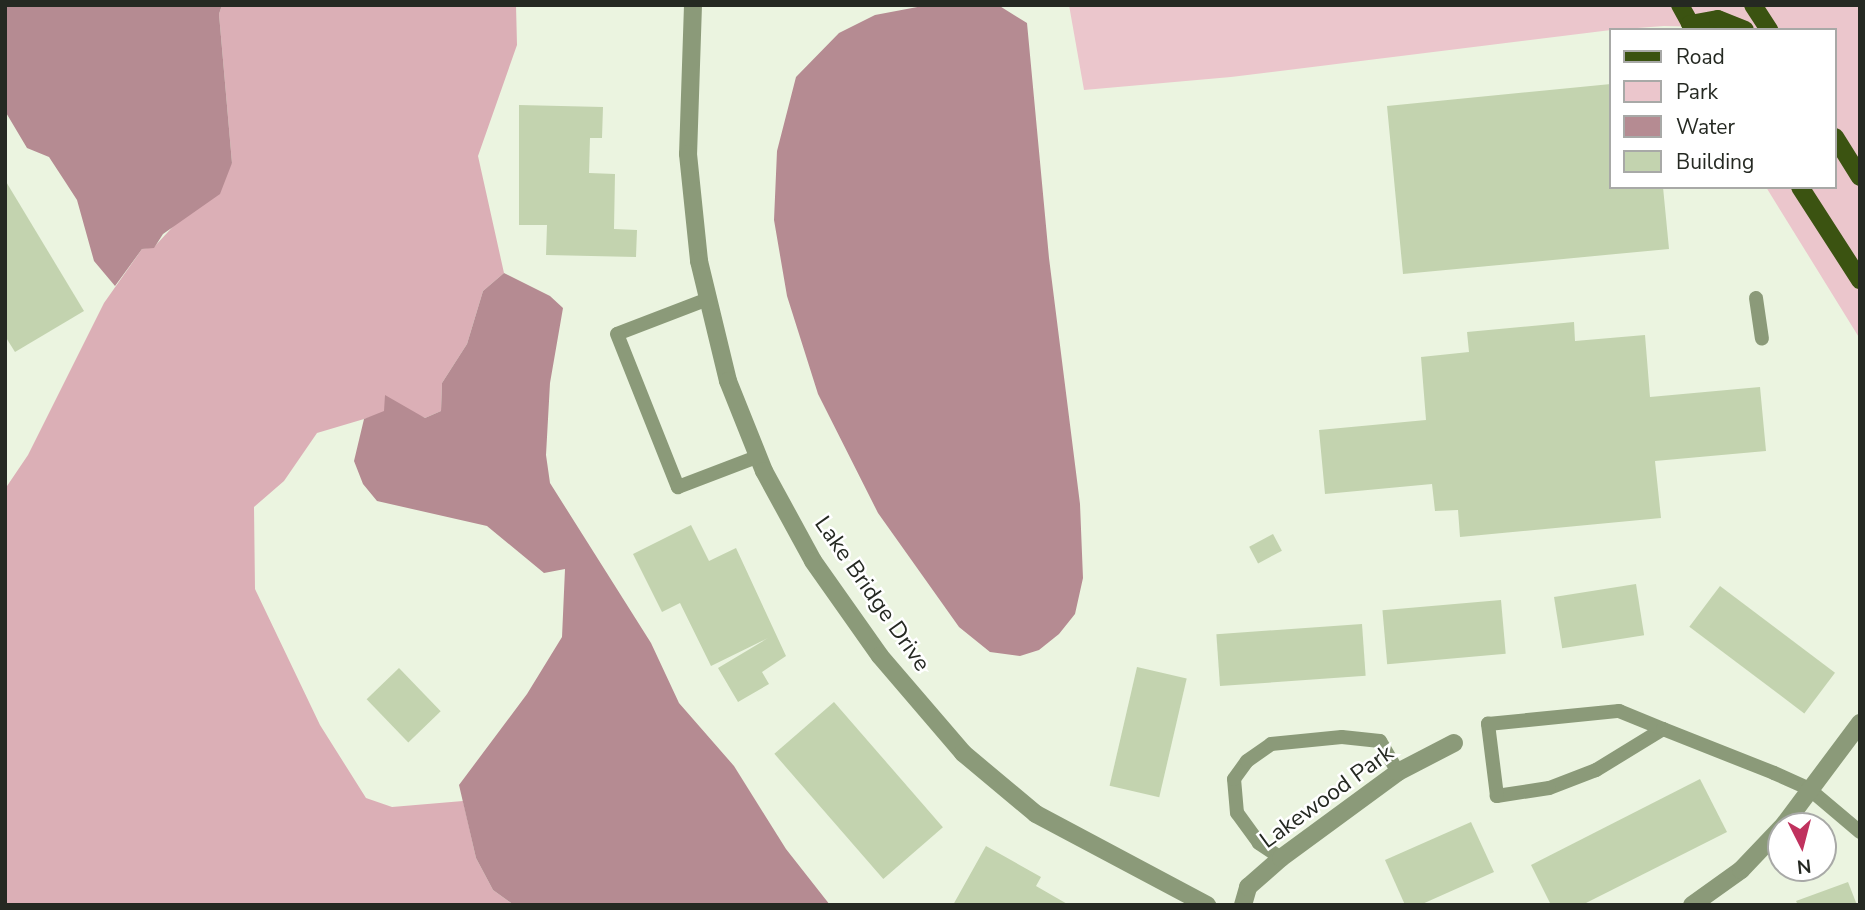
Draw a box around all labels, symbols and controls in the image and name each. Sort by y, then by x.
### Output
legend [1610,28,1837,189]
text: Road [1676,43,1725,71]
text: Park [1676,78,1718,106]
text: Water [1676,113,1735,141]
text: Building [1676,148,1754,176]
street label: Lake Bridge Drive [808,511,936,677]
street label: Lakewood Park [1255,739,1399,855]
north arrow [1767,812,1837,882]
text: N [1796,852,1812,880]

